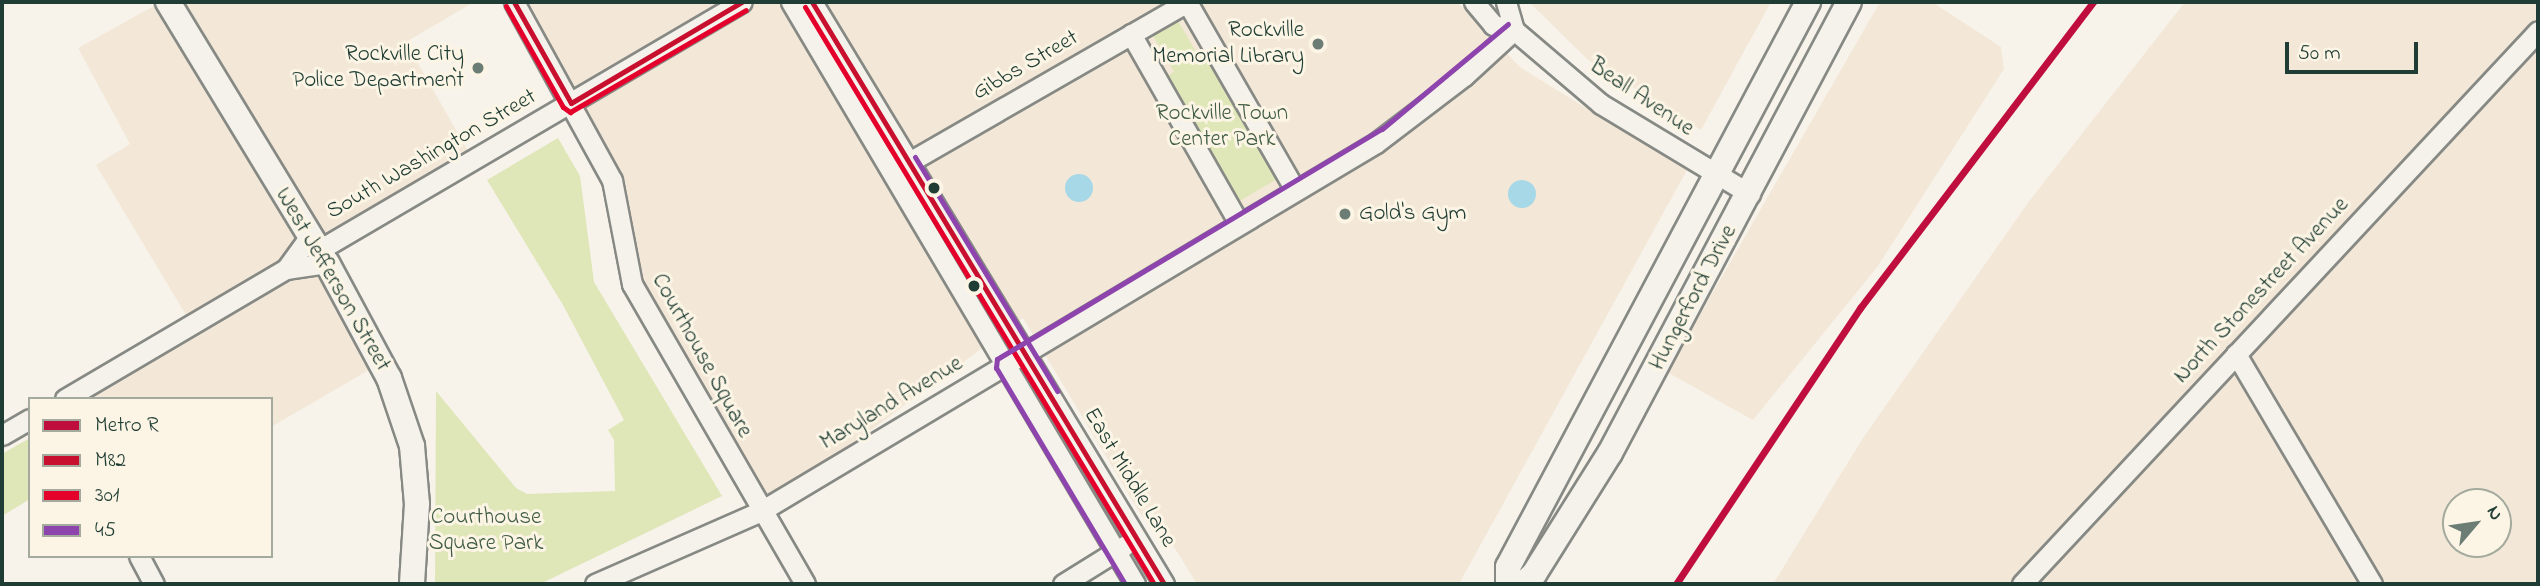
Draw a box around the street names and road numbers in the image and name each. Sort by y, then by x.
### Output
street label: Gibbs Street [968,25,1084,107]
street label: Beall Avenue [1583,53,1699,143]
street label: South Washington Street [322,84,542,226]
street label: West Jefferson Street [268,183,396,377]
street label: North Stonestreet Avenue [2169,192,2355,390]
street label: Hungerford Drive [1644,221,1744,375]
street label: Courthouse Square [644,269,758,443]
street label: Maryland Avenue [816,351,968,457]
street label: East Middle Lane [1076,403,1182,553]

